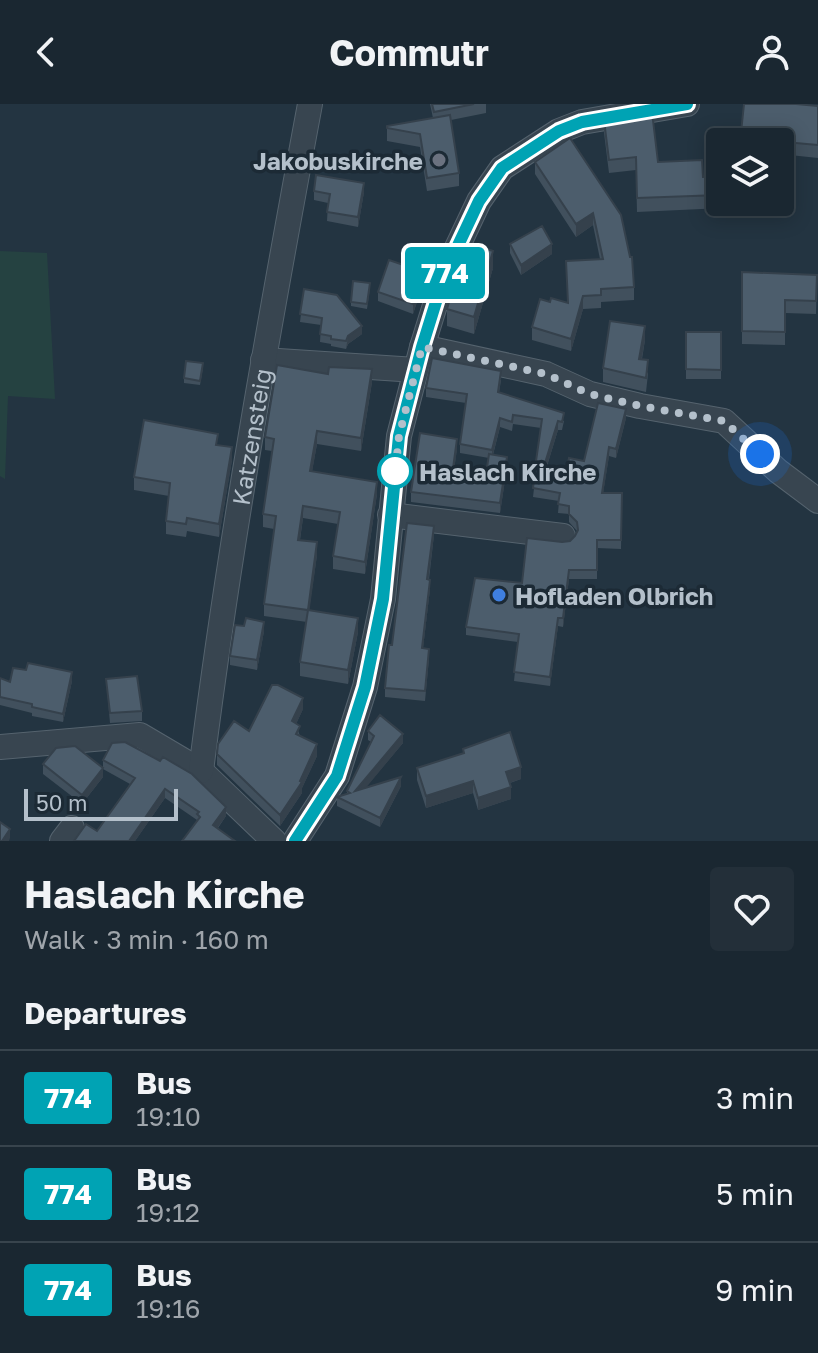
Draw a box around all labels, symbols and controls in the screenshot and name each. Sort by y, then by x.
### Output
icon: back [24,30,68,74]
icon: person [750,30,794,74]
text: Commutr [329,31,489,74]
map controls [706,128,794,216]
button: layers [706,128,794,216]
place label: Jakobuskirche [253,146,423,175]
marker: Jakobuskirche [430,151,448,169]
line badge: 774 [399,247,491,299]
text: 774 [421,256,469,289]
street label: Katzensteig [225,366,276,507]
your location [740,434,780,474]
marker: Haslach Kirche [378,454,412,488]
place label: Haslach Kirche [419,457,596,486]
place label: Hofladen Olbrich [515,581,713,610]
marker: Hofladen Olbrich [490,586,508,604]
scale bar [24,785,178,821]
text: 50 m [36,789,87,816]
button: heart [710,867,794,951]
text: Haslach Kirche [24,871,305,916]
text: Walk · 3 min · 160 m [24,924,269,955]
text: Departures [24,995,187,1031]
text: Bus [136,1065,192,1101]
text: 3 min [716,1080,794,1116]
text: 774 [44,1081,92,1114]
text: 19:10 [136,1101,201,1132]
text: Bus [136,1161,192,1197]
text: 5 min [716,1176,794,1212]
text: 774 [44,1177,92,1210]
text: 19:12 [136,1197,200,1228]
text: Bus [136,1257,192,1293]
text: 9 min [715,1272,794,1308]
text: 774 [44,1273,92,1306]
text: 19:16 [136,1293,200,1324]

